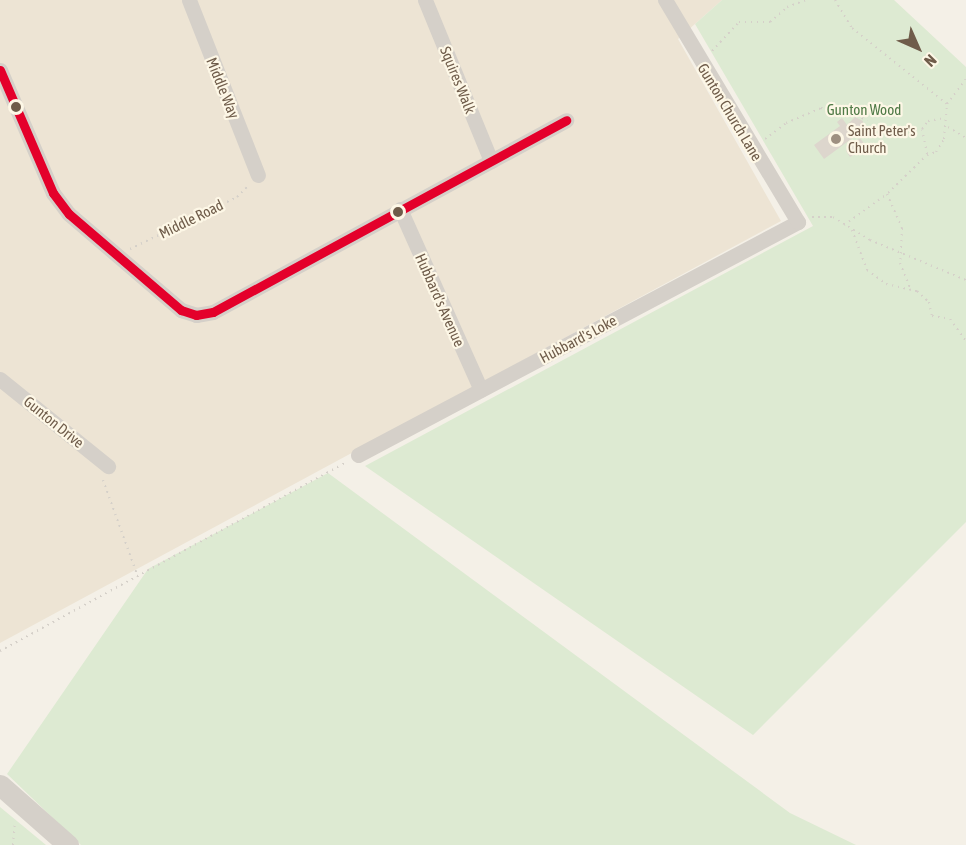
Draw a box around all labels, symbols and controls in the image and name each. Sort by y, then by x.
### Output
north arrow [888,18,948,78]
street label: Squires Walk [436,44,480,116]
text: N [921,51,940,70]
street label: Middle Way [203,55,243,121]
street label: Gunton Church Lane [694,60,766,164]
unlabelled marker [10,101,22,113]
park label: Gunton Wood [827,101,901,119]
place label: Saint Peter's Church [848,121,916,156]
marker: Saint Peter's Church [829,132,843,146]
street label: Middle Road [156,196,226,242]
unlabelled marker [392,206,404,218]
street label: Hubbard's Avenue [411,251,469,349]
street label: Hubbard's Loke [536,311,620,367]
street label: Gunton Drive [20,392,88,452]

